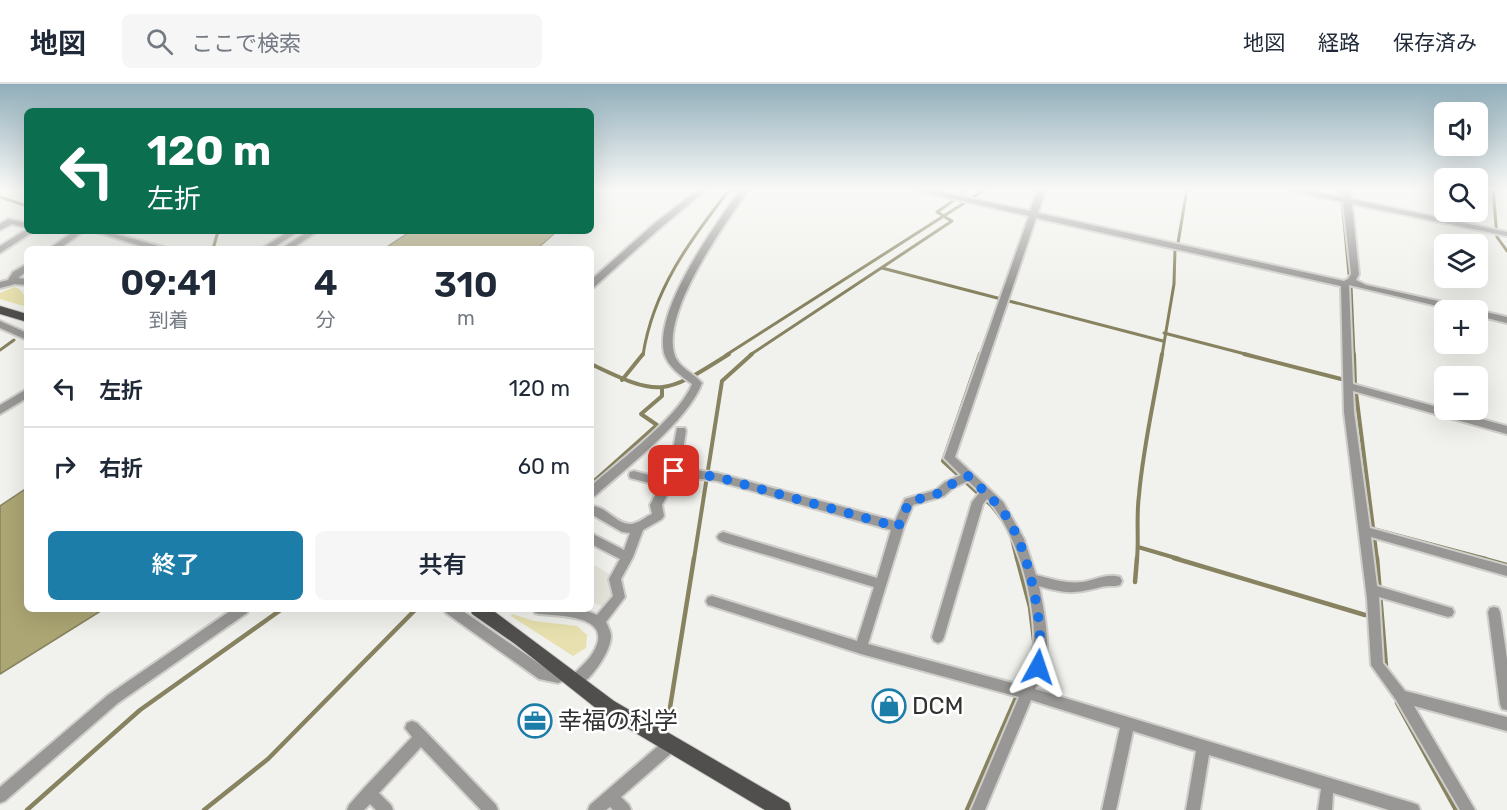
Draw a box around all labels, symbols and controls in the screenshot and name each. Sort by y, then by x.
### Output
search box [122,14,542,68]
icon: search [143,25,176,58]
text: 地図 [30,27,86,60]
text: ここで検索 [191,30,301,57]
text: 地図 [1243,30,1285,55]
text: 経路 [1318,30,1360,55]
text: 保存済み [1393,30,1477,55]
map controls [1434,102,1488,420]
button: sound [1434,102,1488,156]
text: 120 m [147,126,271,176]
icon: left [48,132,126,210]
button: search [1434,168,1488,222]
text: 左折 [147,183,201,215]
button: layers [1434,234,1488,288]
text: 09:41 [120,261,217,304]
text: 4 [314,261,338,304]
text: 310 [434,263,498,306]
button: + [1434,300,1488,354]
text: m [457,306,475,330]
text: 到着 [149,308,189,332]
text: 分 [316,308,336,332]
button: − [1434,366,1488,420]
icon: left [48,372,81,405]
text: 120 m [509,375,570,402]
text: 左折 [99,377,143,404]
pin [648,445,699,496]
icon: right [48,450,81,483]
text: 60 m [518,453,570,480]
icon: arrive [657,454,690,487]
text: 右折 [99,455,143,482]
button: 終了 [48,531,303,600]
button: 共有 [315,531,570,600]
position arrow [1006,635,1070,699]
shop icon: DCM [871,688,907,724]
place label: DCM [912,692,964,720]
office icon: 幸福の科学 [517,703,553,739]
place label: 幸福の科学 [558,707,678,735]

